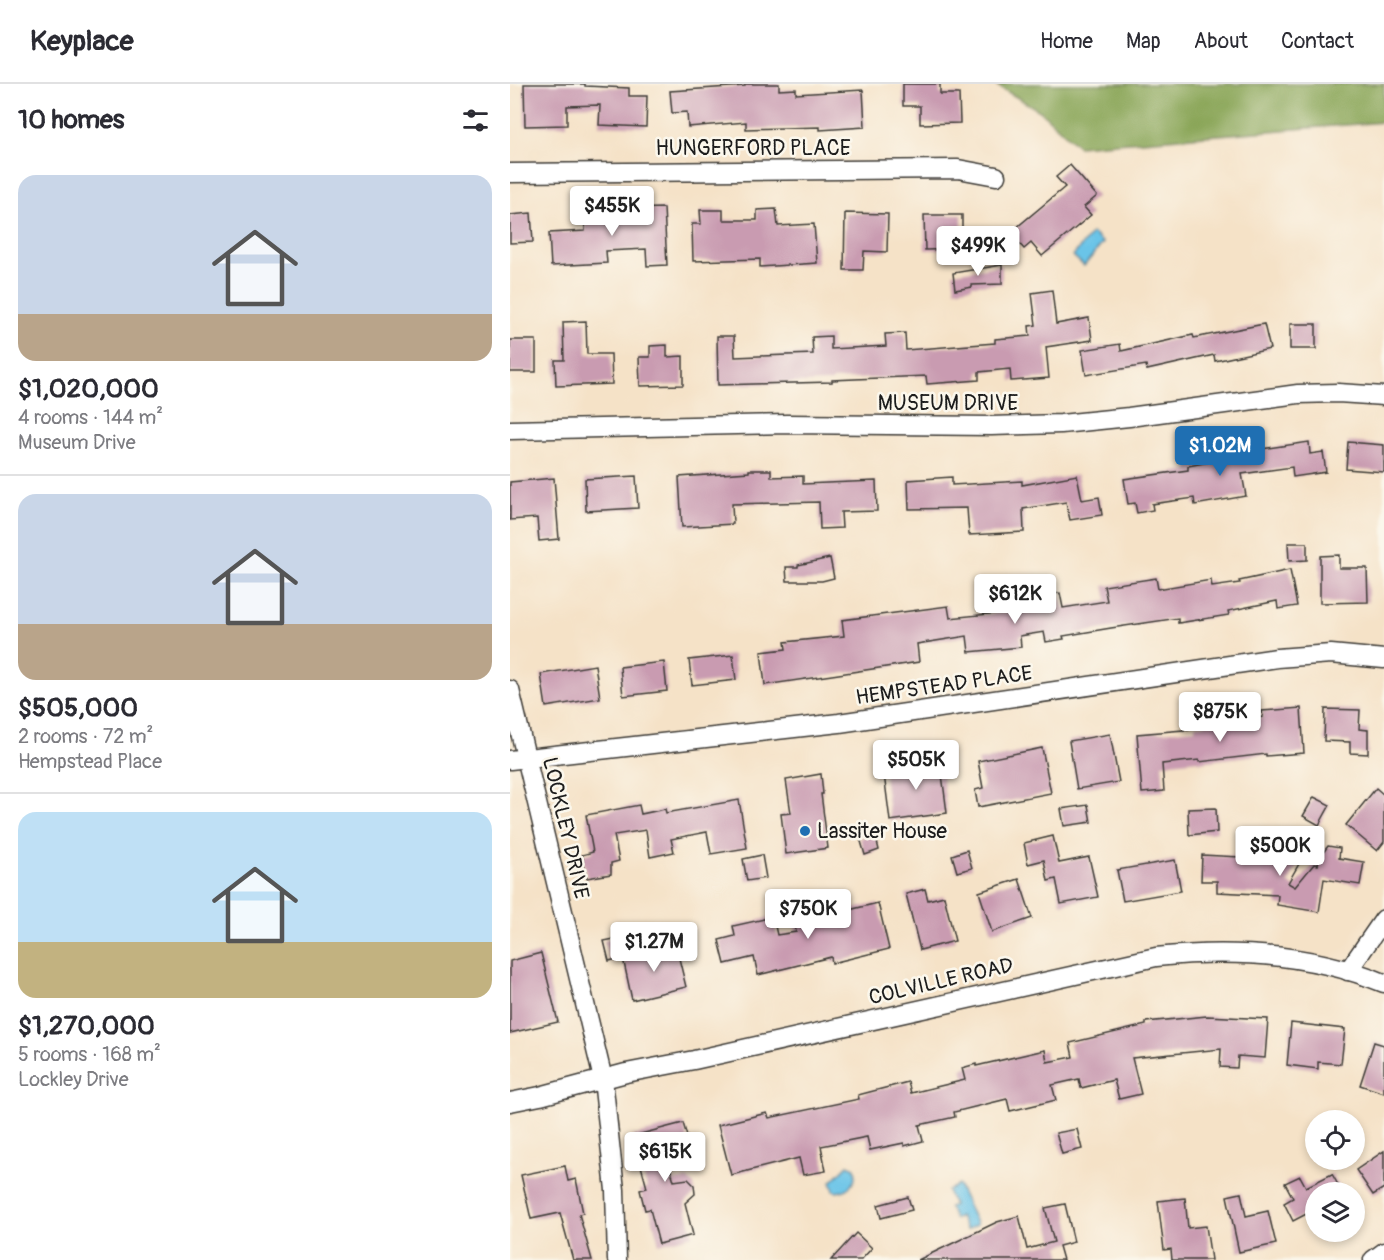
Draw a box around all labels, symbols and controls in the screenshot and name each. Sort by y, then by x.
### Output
text: Keyplace [30,24,134,59]
text: Home [1040,28,1093,55]
text: Map [1126,28,1161,55]
text: About [1194,28,1248,55]
text: Contact [1281,28,1354,55]
text: 10 homes [18,104,124,136]
icon: filters [459,104,492,137]
street label: HUNGERFORD PLACE [655,135,851,162]
pin: $455K [570,186,654,237]
text: $455K [584,193,640,218]
icon: home [201,214,309,322]
pin: $499K [936,226,1020,277]
text: $499K [950,233,1006,258]
text: $1,020,000 [18,373,159,405]
street label: MUSEUM DRIVE [878,390,1018,417]
text: 4 rooms · 144 m² [18,405,163,430]
pin: $1.02M [1171,426,1269,477]
text: Museum Drive [18,430,136,455]
text: $1.02M [1189,433,1251,458]
icon: home [201,533,309,641]
pin: $612K [973,574,1057,625]
text: $612K [988,581,1042,606]
street label: HEMPSTEAD PLACE [854,660,1034,711]
text: $505,000 [18,692,138,724]
pin: $875K [1178,692,1262,743]
text: $875K [1193,699,1247,724]
text: 2 rooms · 72 m² [18,724,153,749]
pin: $505K [874,740,958,791]
text: $505K [887,747,945,772]
text: Hempstead Place [18,749,162,774]
street label: LOCKLEY DRIVE [536,754,595,902]
place label: Lassiter House [817,818,948,845]
marker: Lassiter House [798,824,812,838]
pin: $500K [1238,826,1322,877]
text: $500K [1249,833,1311,858]
icon: home [201,851,309,959]
pin: $750K [766,889,850,940]
text: $750K [779,896,837,921]
pin: $1.27M [605,922,703,973]
text: $1.27M [624,929,684,954]
street label: COLVILLE ROAD [866,952,1016,1011]
text: $1,270,000 [18,1010,155,1042]
text: 5 rooms · 168 m² [18,1042,161,1067]
text: Lockley Drive [18,1067,129,1092]
map controls [1305,1110,1365,1242]
button: locate [1305,1110,1365,1170]
pin: $615K [623,1132,707,1183]
text: $615K [638,1139,692,1164]
button: layers [1305,1182,1365,1242]

